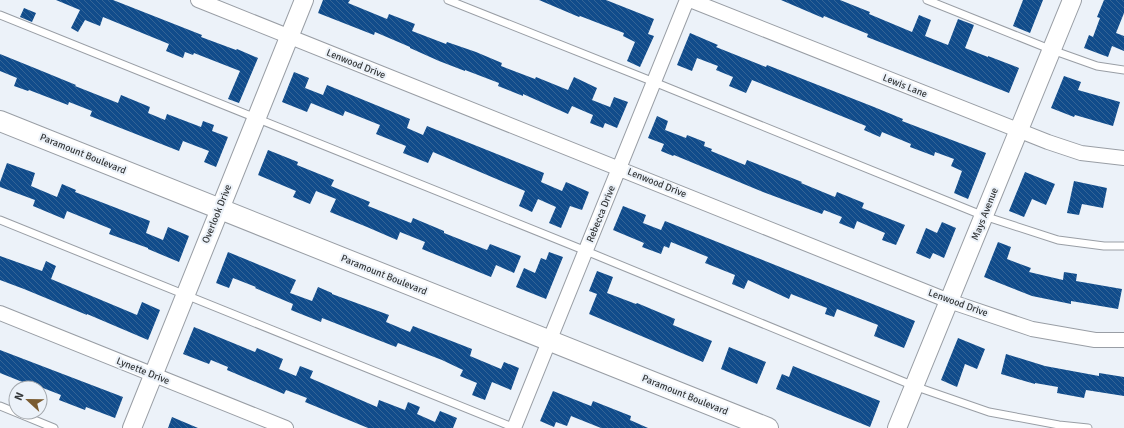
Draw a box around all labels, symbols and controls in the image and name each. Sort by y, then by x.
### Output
street label: Lenwood Drive [325,47,387,81]
street label: Lewis Lane [881,72,929,100]
street label: Paramount Boulevard [38,131,128,177]
street label: Lenwood Drive [626,166,688,200]
street label: Overlook Drive [200,183,234,245]
street label: Rebecca Drive [584,184,618,244]
street label: Mays Avenue [969,186,1001,242]
street label: Paramount Boulevard [339,252,429,298]
street label: Lenwood Drive [927,287,989,319]
street label: Lynette Drive [115,355,171,387]
street label: Paramount Boulevard [640,372,730,418]
north arrow [8,380,48,420]
text: N [12,390,27,402]

